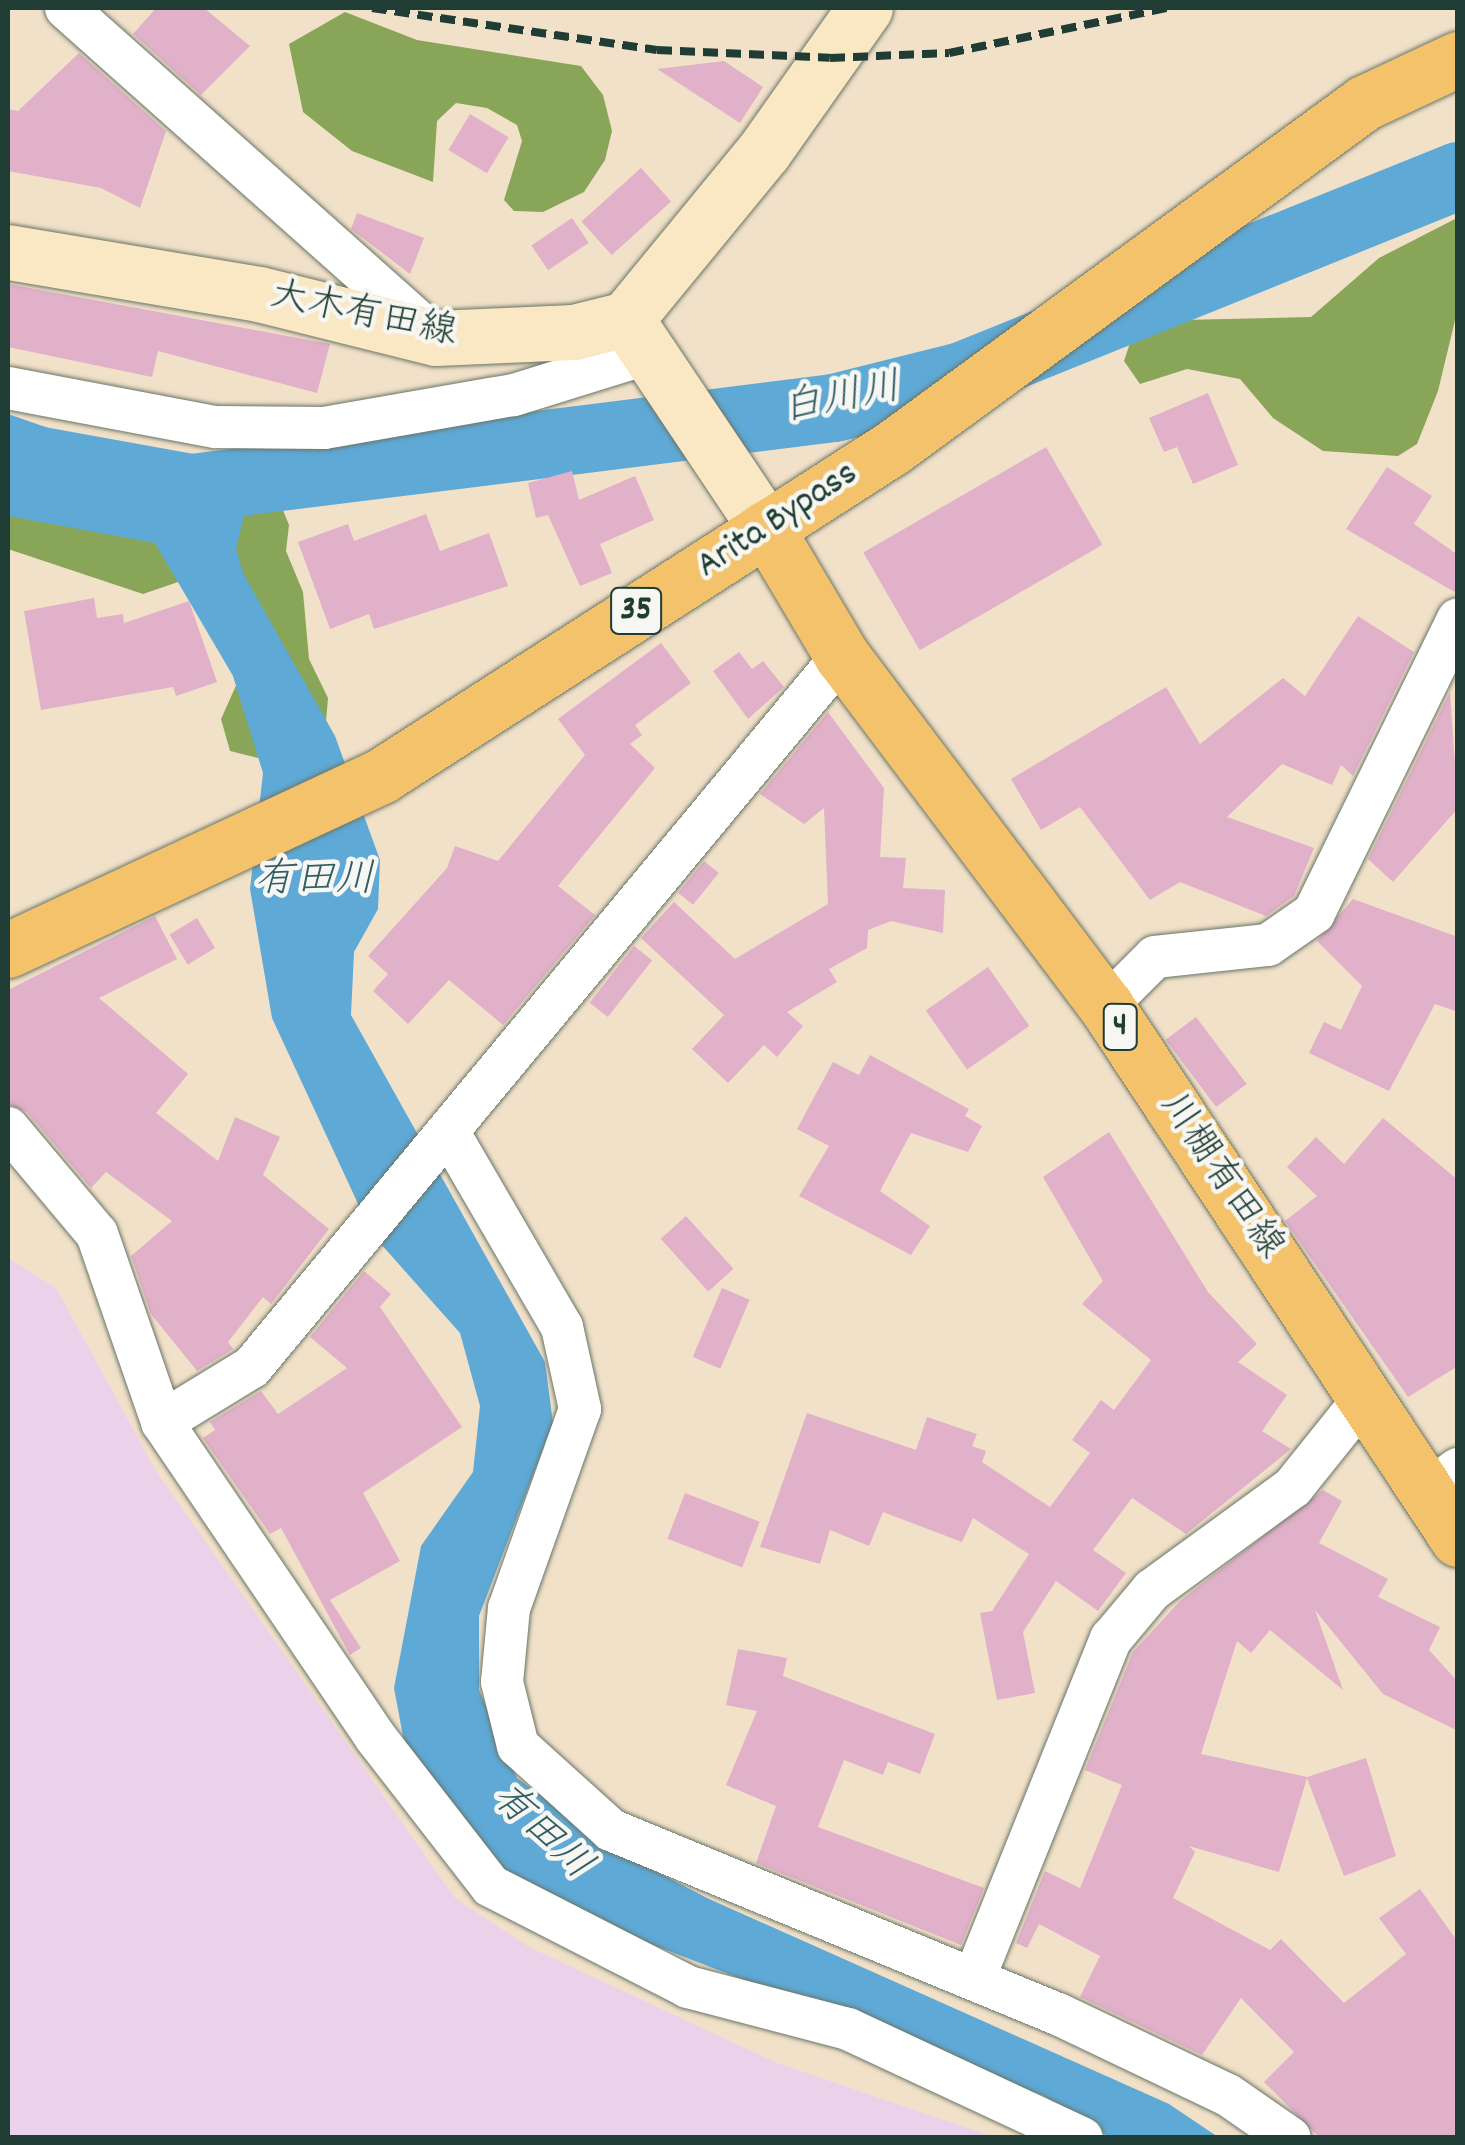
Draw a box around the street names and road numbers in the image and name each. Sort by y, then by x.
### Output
street label: 大木有田線 [265,274,461,358]
street label: Arita Bypass [689,452,867,590]
road number: 35 [608,581,664,641]
road number: 4 [1102,997,1138,1057]
street label: 川棚有田線 [1148,1085,1292,1269]

